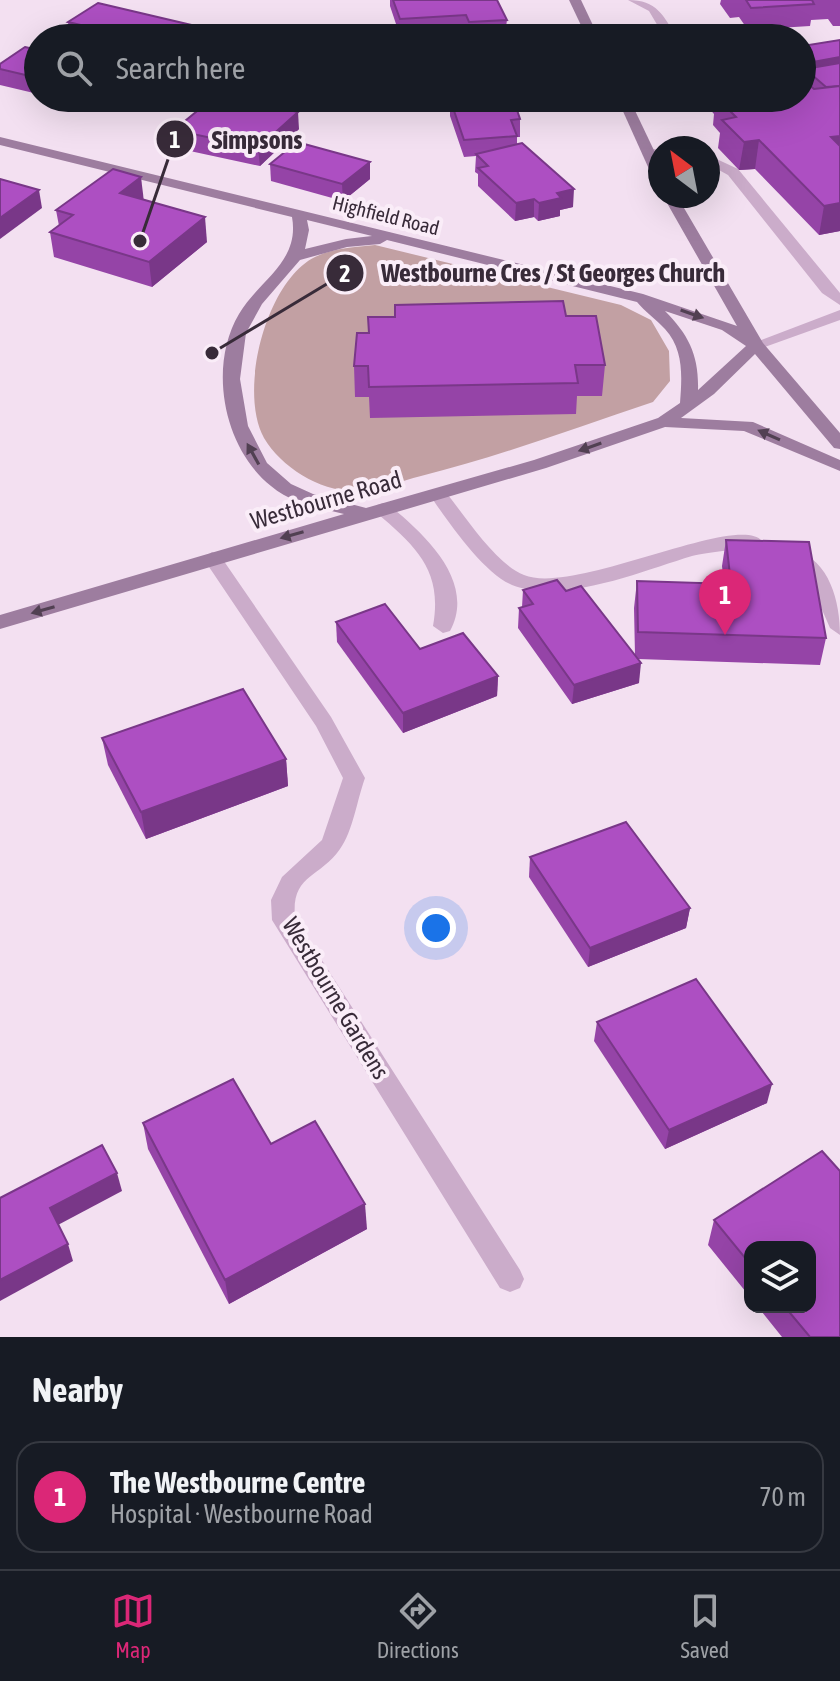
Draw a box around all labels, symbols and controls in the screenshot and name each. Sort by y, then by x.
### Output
search box [24,24,816,112]
icon: search [52,46,96,90]
text: Search here [116,51,245,85]
callout: Simpsons [155,114,318,164]
text: Simpsons [211,125,303,155]
text: 1 [169,126,181,153]
north arrow [648,136,720,208]
street label: Highfield Road [330,191,442,239]
callout: Westbourne Cres / St Georges Church [325,248,741,298]
text: Westbourne Cres / St Georges Church [380,258,725,288]
text: 2 [339,260,351,287]
one-way arrow [681,308,705,320]
one-way arrow [757,429,780,442]
one-way arrow [246,442,259,465]
one-way arrow [578,442,602,454]
street label: Westbourne Road [247,466,405,534]
one-way arrow [279,529,303,542]
pin: 1 [699,569,751,635]
one-way arrow [30,604,54,617]
your location [416,908,456,948]
street label: Westbourne Gardens [277,912,395,1084]
map controls [744,1241,816,1313]
button: layers [744,1241,816,1313]
text: Nearby [32,1370,123,1409]
text: The Westbourne Centre [110,1465,365,1499]
text: 1 [54,1482,66,1512]
text: 70 m [759,1482,806,1512]
text: Hospital · Westbourne Road [110,1499,373,1529]
tab: Map [111,1589,155,1663]
tab: Directions [377,1589,459,1663]
tab: Saved [680,1589,729,1663]

